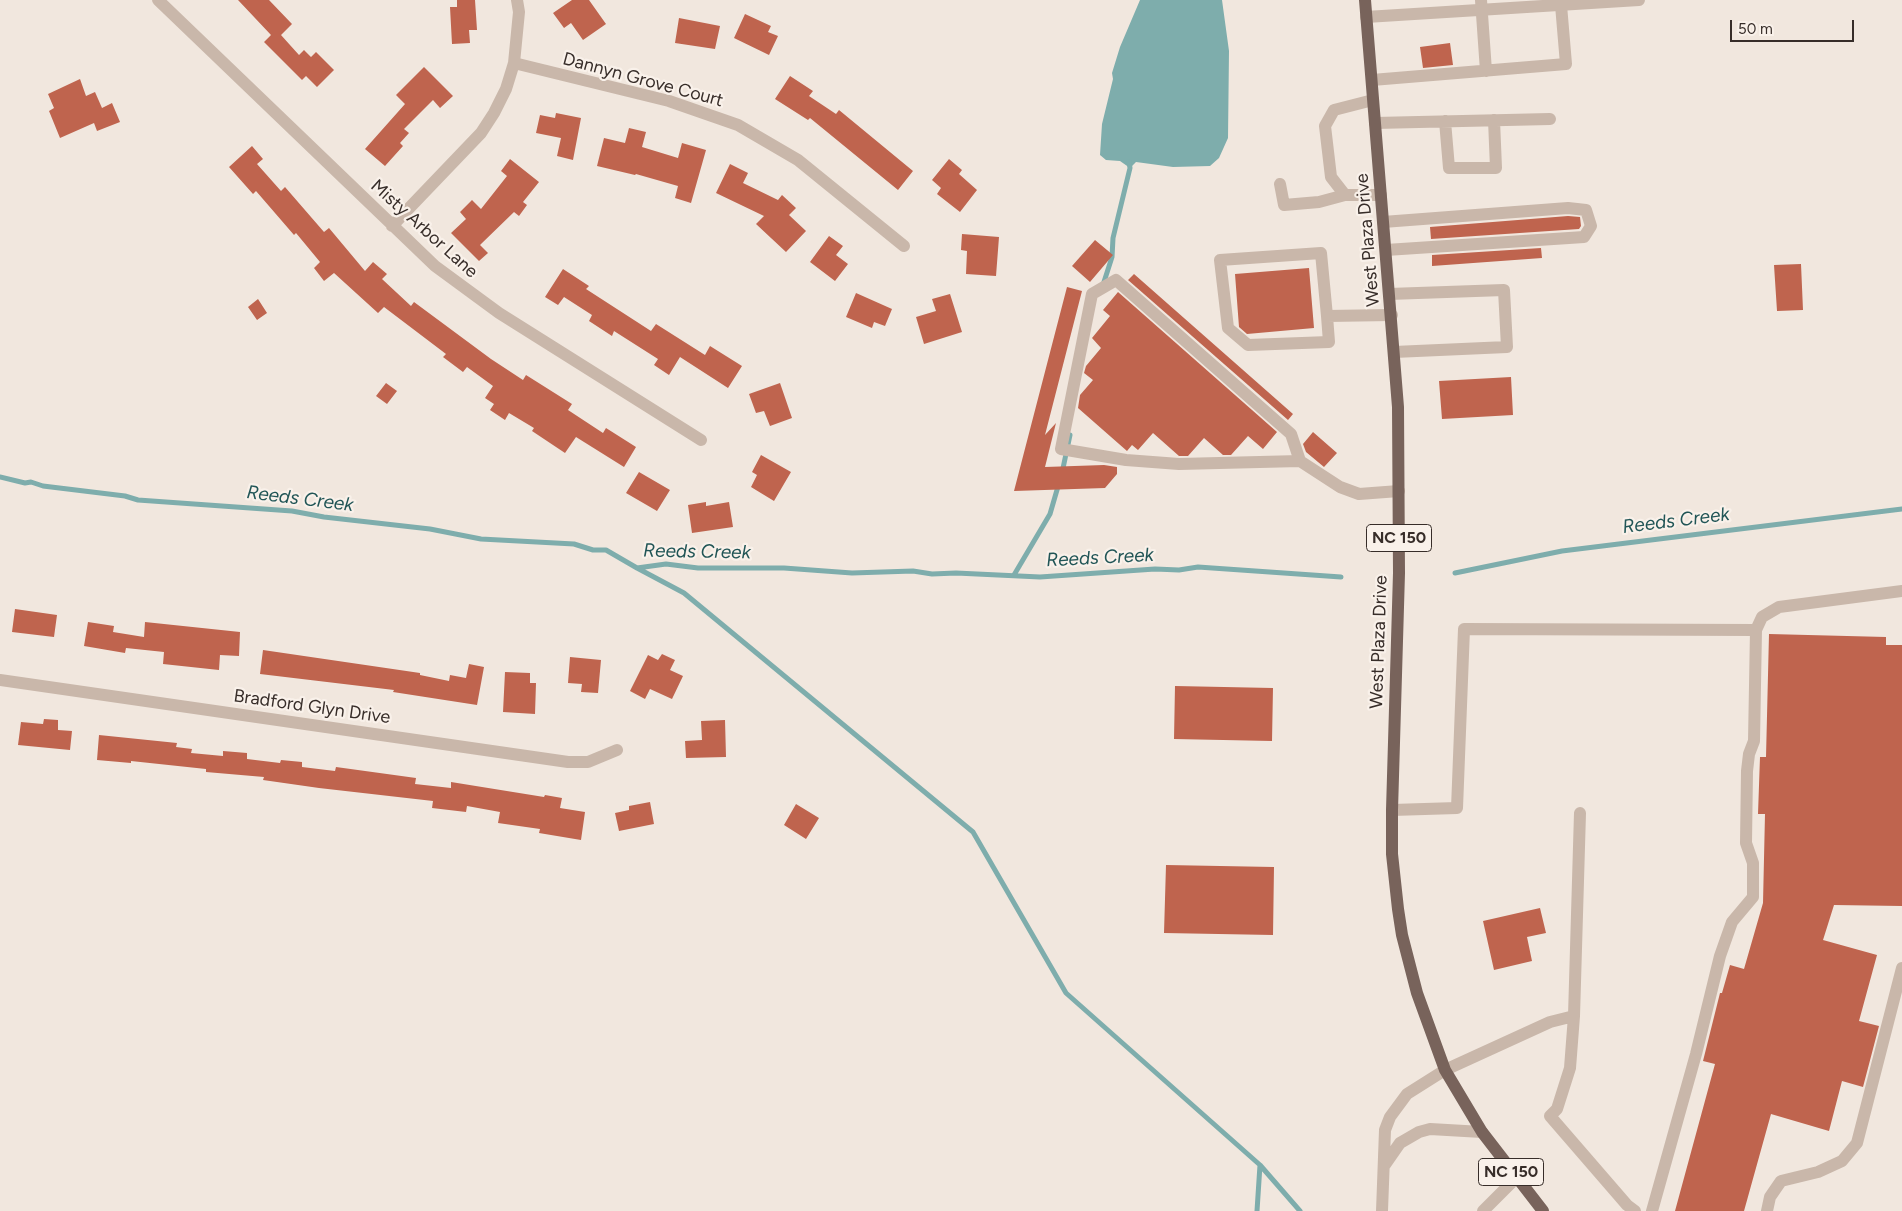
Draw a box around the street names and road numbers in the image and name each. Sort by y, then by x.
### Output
street label: Dannyn Grove Court [560,48,726,112]
street label: West Plaza Drive [1351,172,1385,308]
street label: Misty Arbor Lane [366,175,482,283]
road number: NC 150 [1366,524,1432,552]
street label: West Plaza Drive [1366,575,1392,709]
street label: Bradford Glyn Drive [232,685,392,729]
road number: NC 150 [1478,1158,1544,1186]

